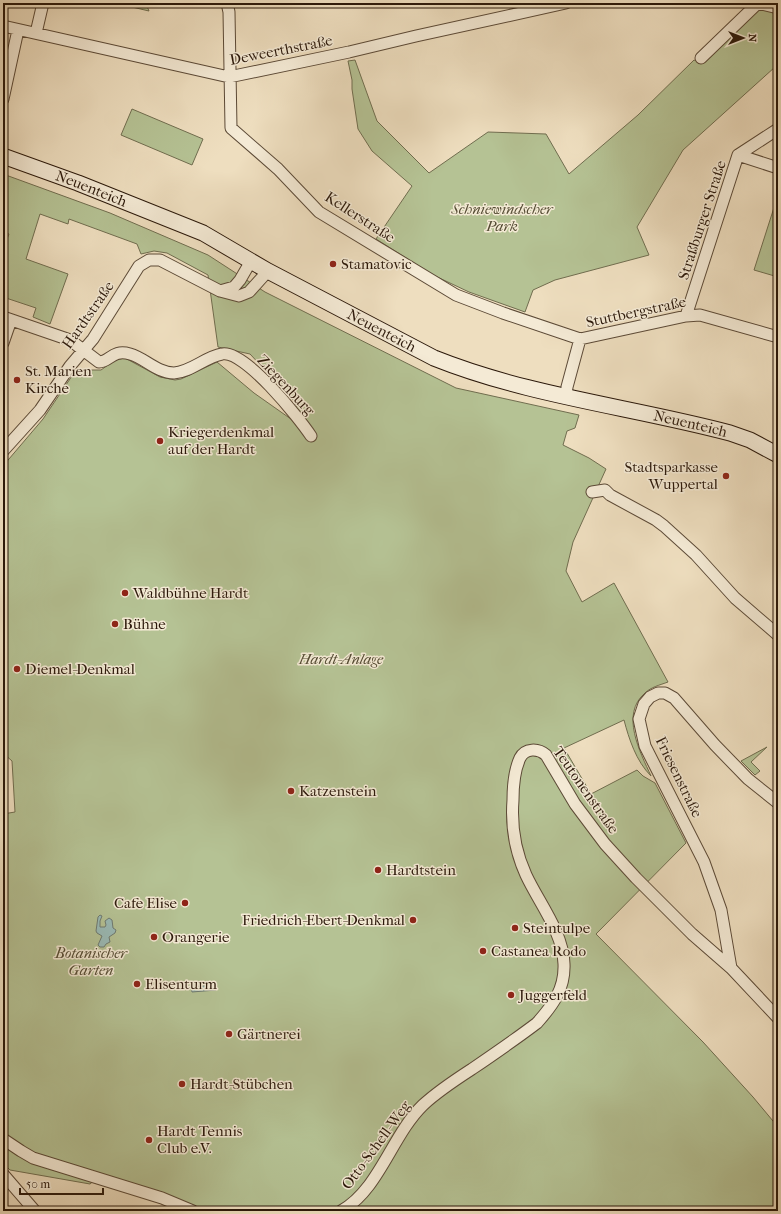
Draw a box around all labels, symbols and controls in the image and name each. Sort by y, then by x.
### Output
north arrow [723,18,763,58]
street label: Deweerthstraße [228,31,335,69]
text: N [746,34,759,43]
street label: Straßburger Straße [674,158,730,282]
street label: Neuenteich [53,167,130,211]
street label: Kellerstraße [322,188,399,247]
park label: Schniewindscher Park [450,200,554,235]
place label: Stamatovic [341,255,412,273]
marker: Stamatovic [328,259,338,269]
street label: Hardtstraße [58,277,118,352]
street label: Stuttbergstraße [584,293,688,331]
street label: Neuenteich [344,305,420,356]
street label: Ziegenburg [253,351,319,420]
place label: St. Marien Kirche [25,362,92,397]
marker: St. Marien Kirche [12,375,22,385]
street label: Neuenteich [652,406,730,441]
place label: Kriegerdenkmal auf der Hardt [168,423,274,458]
marker: Kriegerdenkmal auf der Hardt [155,436,165,446]
place label: Stadtsparkasse Wuppertal [624,458,719,493]
marker: Stadtsparkasse Wuppertal [721,471,731,481]
place label: Waldbühne Hardt [132,584,249,602]
marker: Waldbühne Hardt [120,588,130,598]
place label: Bühne [123,615,166,633]
marker: Bühne [110,619,120,629]
park label: Hardt-Anlage [298,650,384,668]
place label: Diemel-Denkmal [25,660,135,678]
marker: Diemel-Denkmal [12,664,22,674]
street label: Friesenstraße [652,734,707,821]
street label: Teutonenstraße [549,743,623,837]
place label: Katzenstein [299,782,377,800]
marker: Katzenstein [286,786,296,796]
place label: Hardtstein [386,861,456,879]
marker: Hardtstein [373,865,383,875]
place label: Cafe Elise [114,894,178,912]
marker: Cafe Elise [180,898,190,908]
place label: Friedrich-Ebert-Denkmal [242,911,405,929]
marker: Friedrich-Ebert-Denkmal [408,915,418,925]
place label: Steintulpe [523,919,591,937]
marker: Steintulpe [510,923,520,933]
place label: Orangerie [162,928,230,946]
marker: Orangerie [149,932,159,942]
place label: Castanea Rodo [491,942,587,960]
park label: Botanischer Garten [54,944,128,979]
marker: Castanea Rodo [478,946,488,956]
place label: Elisenturm [145,975,218,993]
marker: Elisenturm [132,979,142,989]
place label: Juggerfeld [518,986,588,1004]
marker: Juggerfeld [506,990,516,1000]
place label: Gärtnerei [237,1025,301,1043]
marker: Gärtnerei [224,1029,234,1039]
place label: Hardt-Stübchen [190,1075,293,1093]
marker: Hardt-Stübchen [177,1079,187,1089]
street label: Otto-Schell-Weg [338,1096,415,1193]
place label: Hardt Tennis Club e.V. [157,1122,243,1157]
marker: Hardt Tennis Club e.V. [144,1135,154,1145]
scale bar [20,1170,103,1196]
text: 50 m [26,1177,50,1191]

